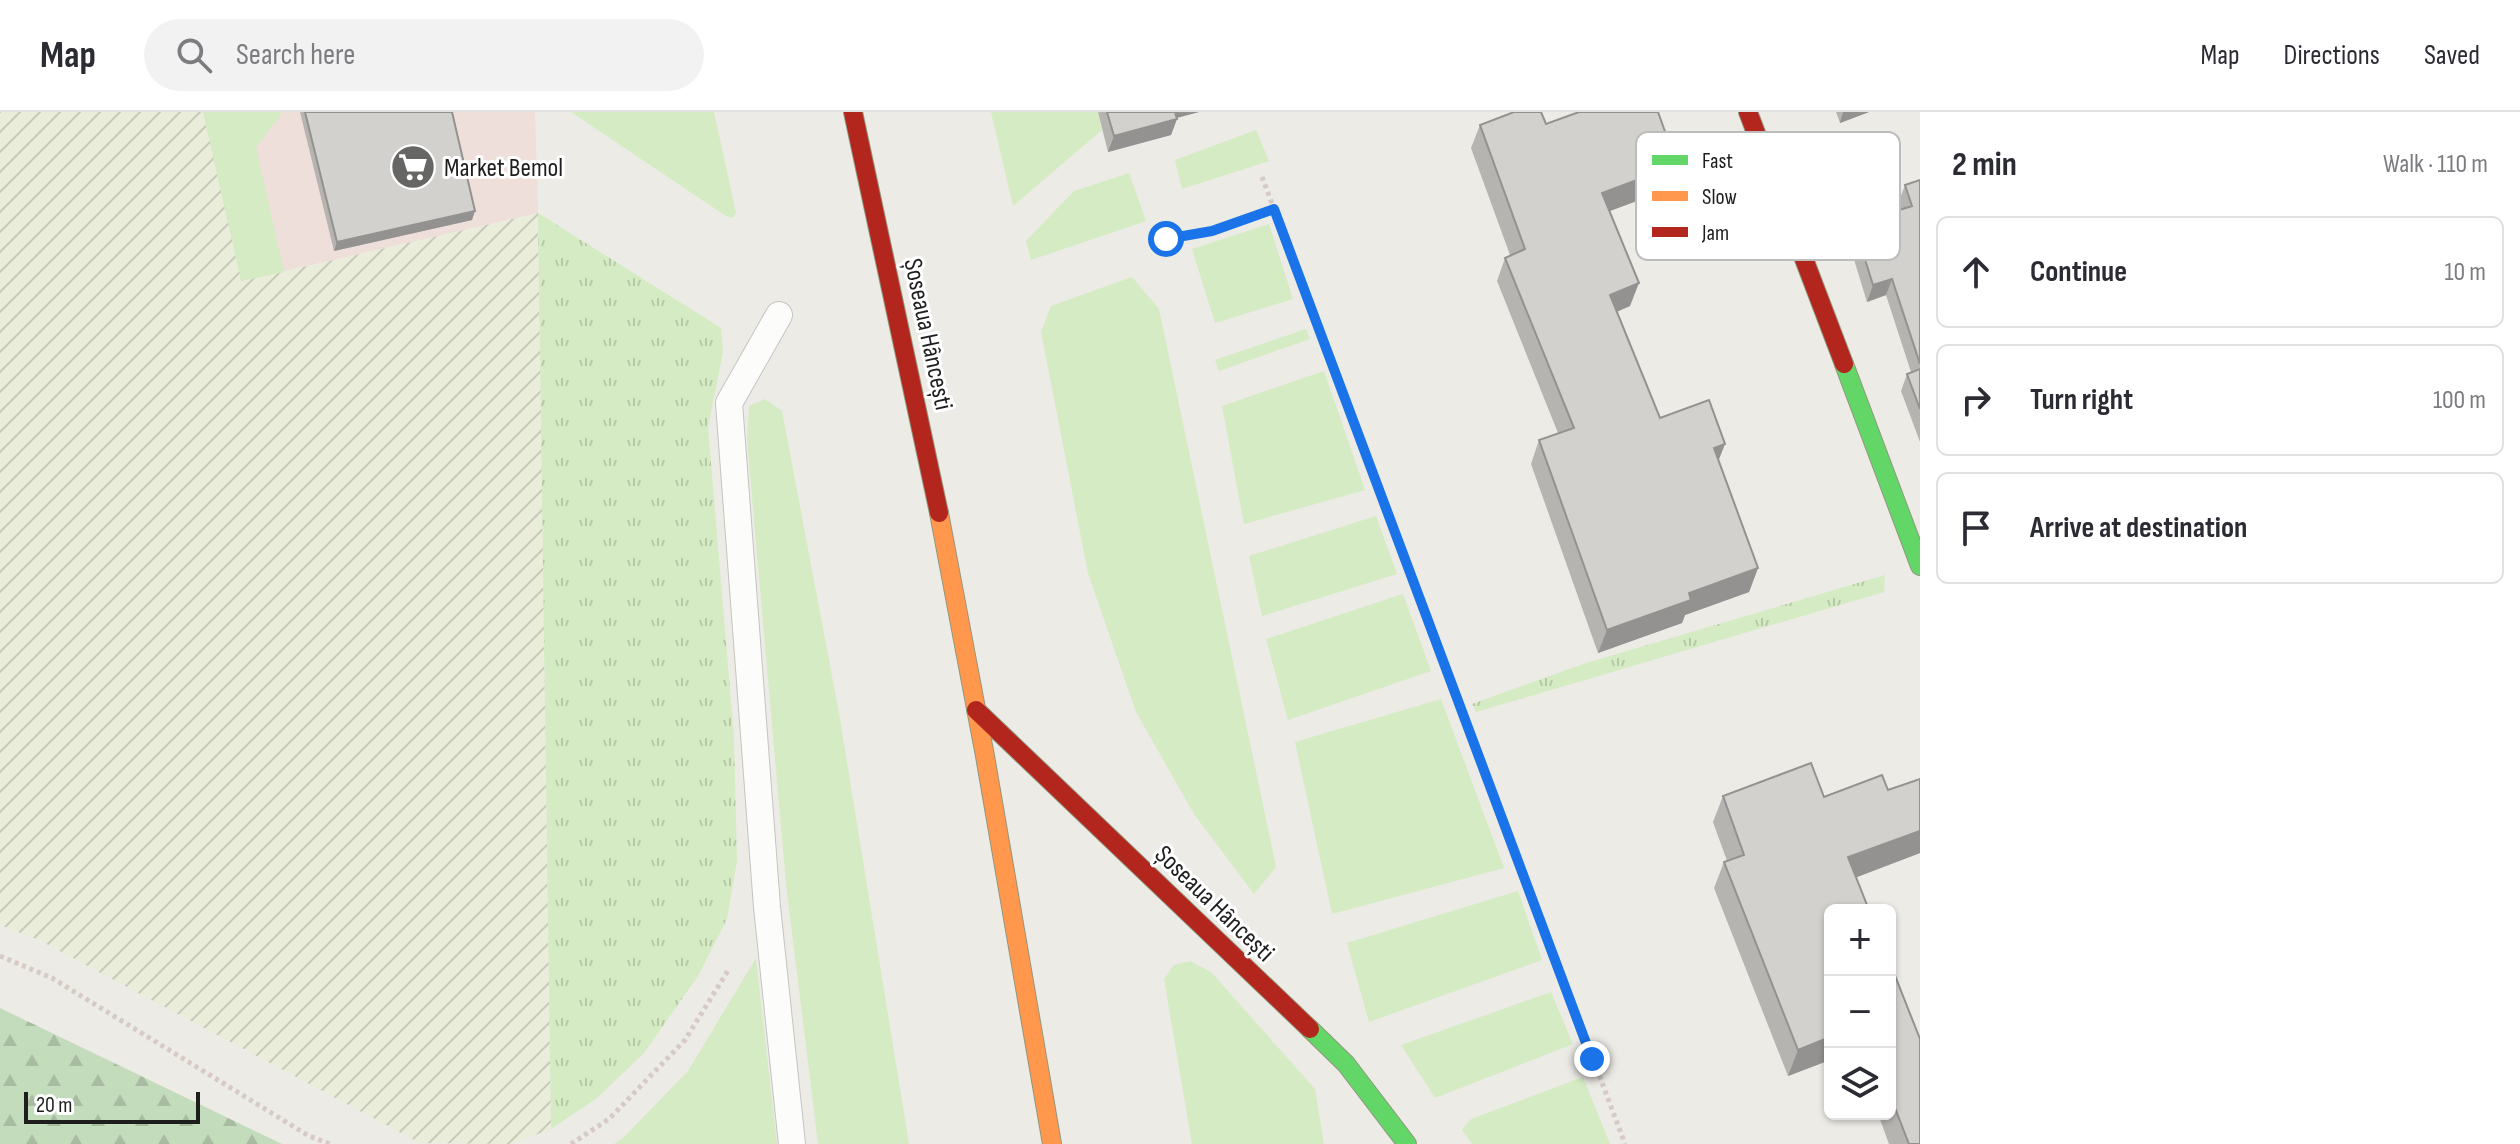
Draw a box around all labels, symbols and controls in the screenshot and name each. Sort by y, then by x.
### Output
search box [144,19,704,91]
text: Map [40,33,96,78]
icon: search [172,33,216,77]
text: Search here [236,37,355,73]
text: Map [2201,39,2240,72]
text: Directions [2284,39,2380,72]
text: Saved [2424,39,2480,72]
legend [1636,132,1900,260]
supermarket icon: Market Bemol [389,143,437,191]
text: 2 min [1952,144,2017,185]
text: Fast [1702,148,1733,175]
text: Walk · 110 m [2383,149,2488,180]
place label: Market Bemol [444,153,563,184]
text: Slow [1702,184,1737,211]
text: Jam [1701,220,1729,247]
route start [1148,221,1184,257]
icon: ahead [1954,250,1998,294]
text: Continue [2030,254,2127,290]
street label: Șoseaua Hâncești [896,256,959,413]
text: 10 m [2444,257,2486,288]
icon: right [1954,378,1998,422]
text: Turn right [2030,382,2133,418]
text: 100 m [2433,385,2486,416]
icon: arrive [1954,506,1998,550]
text: Arrive at destination [2030,510,2247,546]
street label: Șoseaua Hâncești [1148,839,1280,969]
map controls [1824,904,1896,1120]
button: + [1824,904,1896,976]
button: − [1824,976,1896,1048]
route end [1574,1041,1610,1077]
button: layers [1824,1048,1896,1120]
scale bar [24,1088,200,1124]
text: 20 m [36,1092,73,1119]

